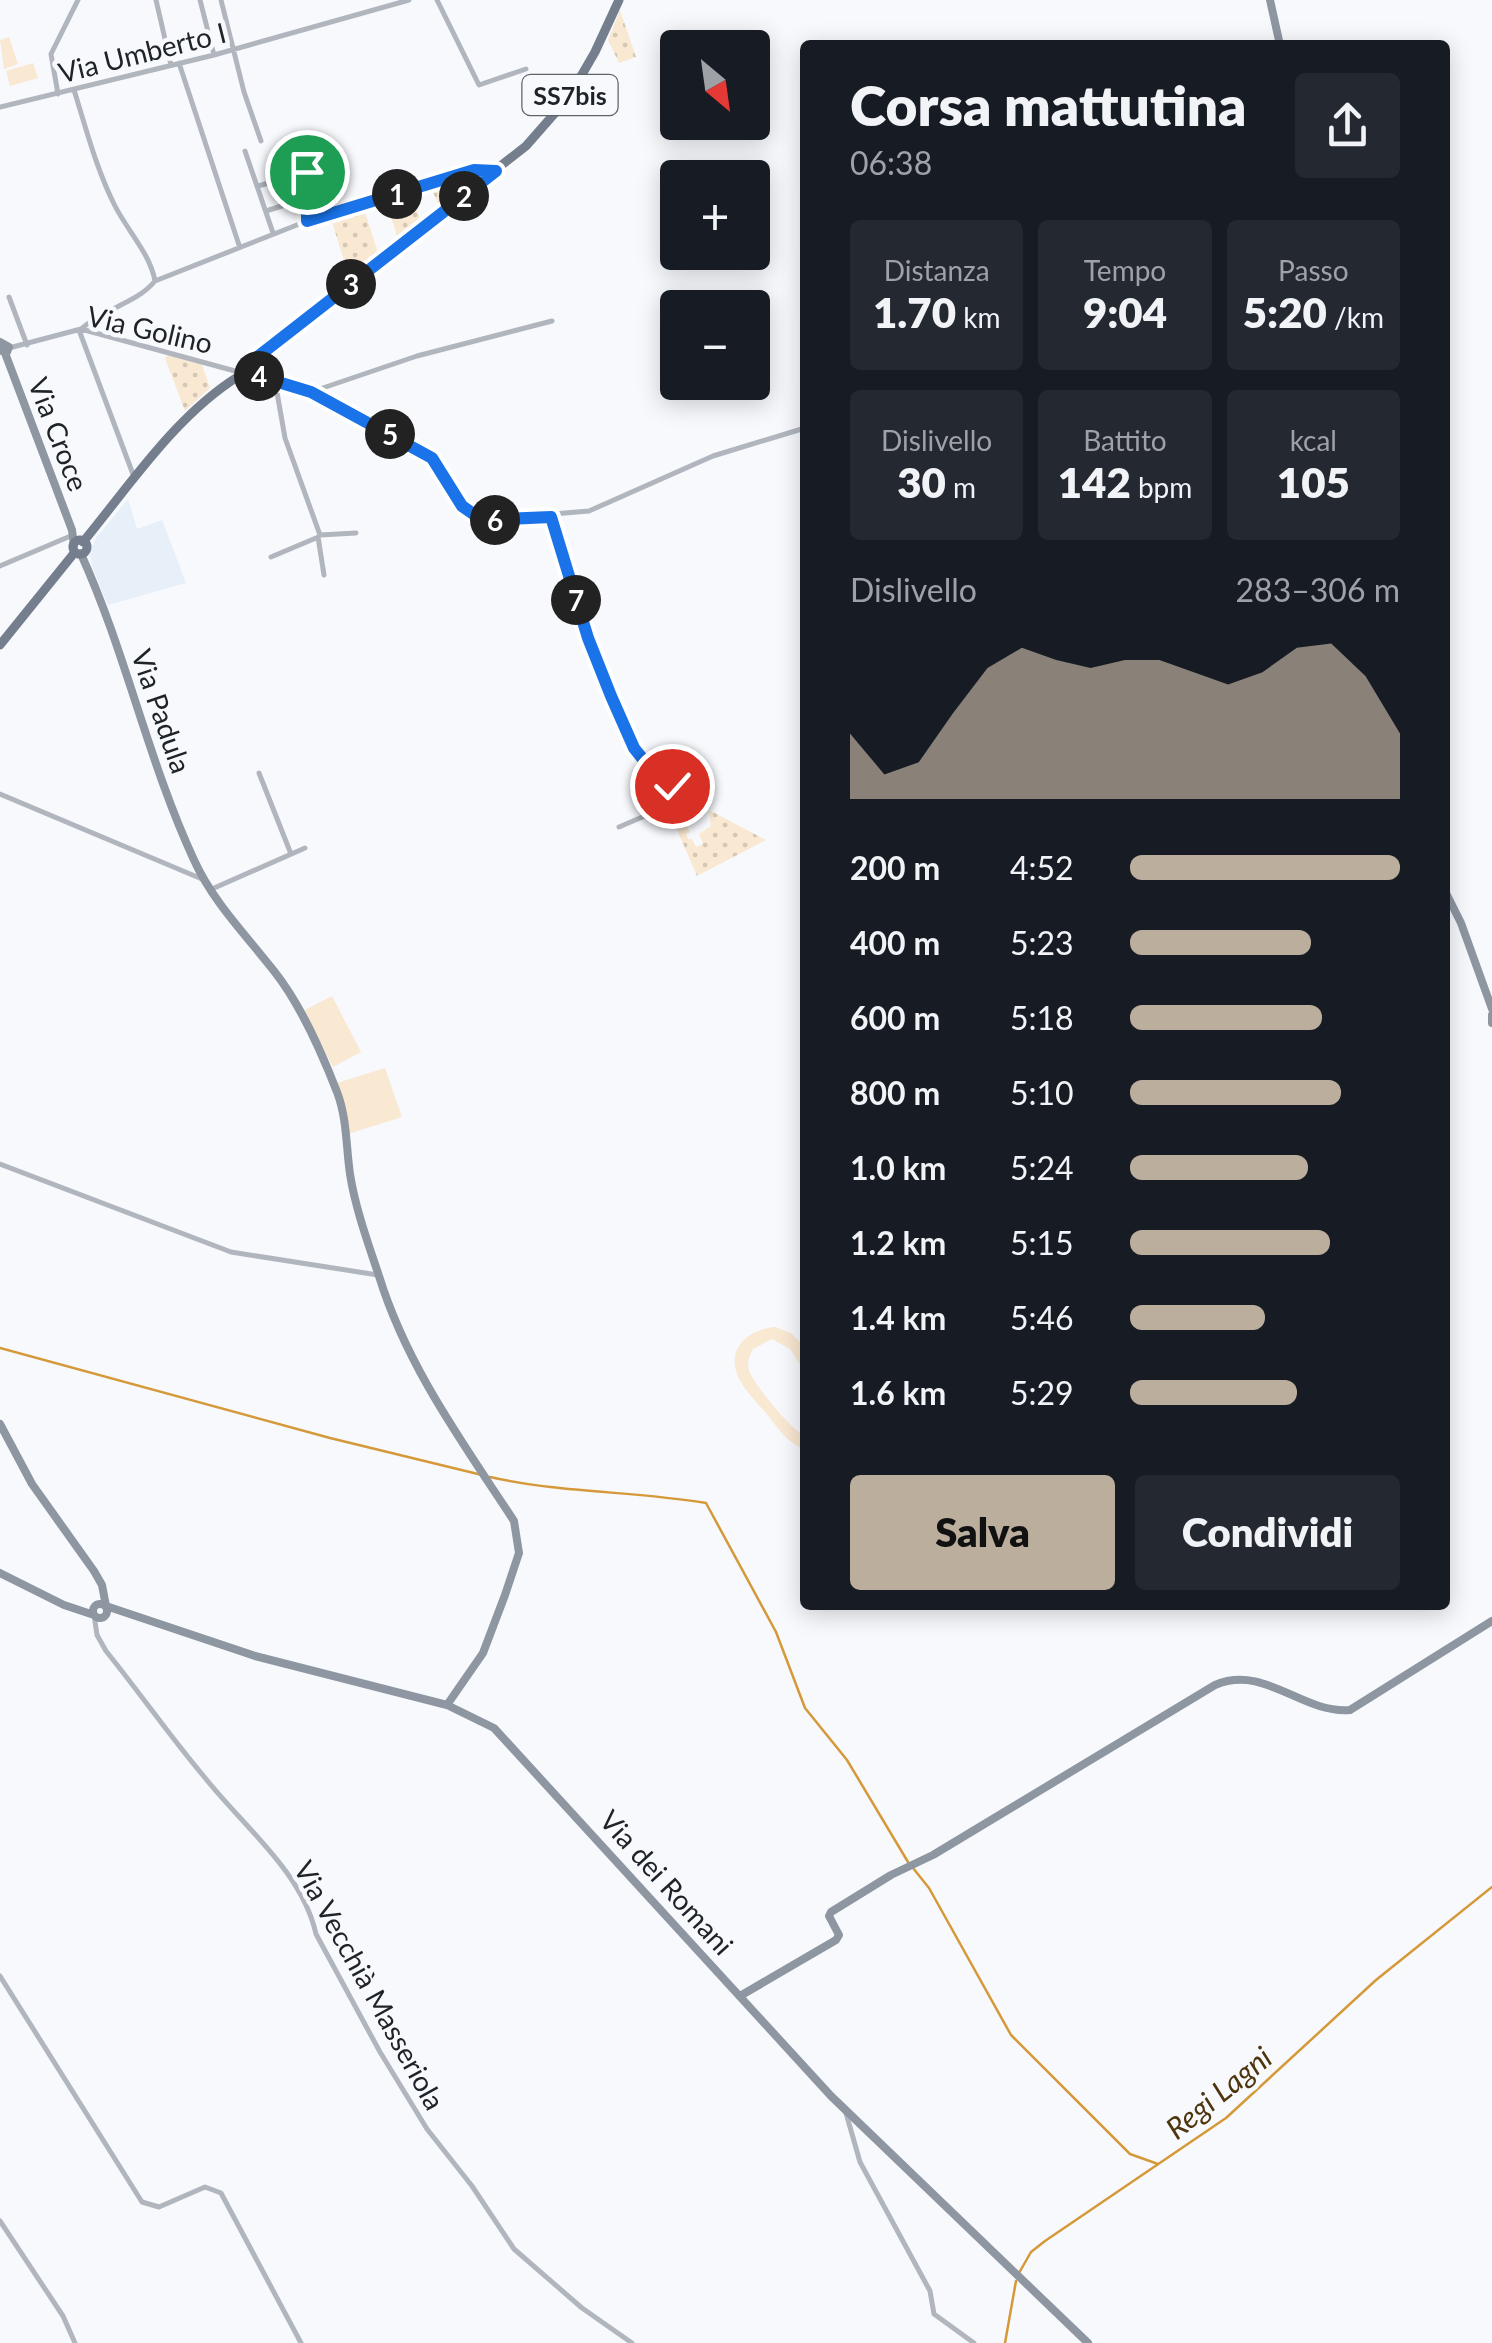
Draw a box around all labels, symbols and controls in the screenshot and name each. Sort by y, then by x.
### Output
street label: Via Umberto I [55,15,229,89]
north arrow [660,30,770,140]
map controls [660,30,770,400]
text: Corsa mattutina [850,72,1247,138]
button: share [1295,73,1400,178]
road number: SS7bis [522,75,618,115]
pin [265,130,350,215]
text: 06:38 [850,143,932,182]
icon: arrive [280,145,335,200]
button: + [660,160,770,270]
pin: 1 [372,169,422,219]
pin: 2 [439,171,489,221]
text: 1 [389,177,405,211]
text: 2 [456,179,472,213]
text: Distanza [884,253,990,287]
text: Tempo [1084,253,1166,287]
text: Passo [1278,253,1349,287]
pin: 3 [326,259,376,309]
text: 3 [343,267,359,301]
text: 1.70 [873,287,956,337]
text: 9:04 [1083,287,1167,337]
text: 5:20 [1243,287,1327,337]
button: − [660,290,770,400]
street label: Via Golino [84,298,216,360]
text: km [956,300,1000,334]
text: /km [1327,300,1384,334]
pin: 4 [234,351,284,401]
text: 4 [251,359,267,393]
street label: Via Croce [22,372,96,496]
pin: 5 [365,409,415,459]
text: 5 [382,417,398,451]
text: Dislivello [881,423,992,457]
text: Battito [1083,423,1167,457]
text: kcal [1290,423,1337,457]
text: 30 [897,457,946,507]
text: 142 [1058,457,1131,507]
text: 105 [1277,457,1350,507]
text: m [946,470,976,504]
text: bpm [1131,470,1192,504]
pin: 6 [470,495,520,545]
text: 6 [487,503,503,537]
text: Dislivello [850,570,977,609]
text: 283–306 m [1236,570,1400,609]
pin: 7 [551,575,601,625]
text: 7 [568,583,584,617]
street label: Via Padula [125,645,199,777]
pin [630,744,715,829]
icon: check [645,759,700,814]
text: 200 m [850,848,940,887]
text: 4:52 [1010,848,1074,887]
text: 400 m [850,923,940,962]
text: 5:23 [1010,923,1074,962]
text: 600 m [850,998,940,1037]
text: 5:18 [1010,998,1074,1037]
text: 800 m [850,1073,940,1112]
text: 5:10 [1010,1073,1074,1112]
text: 1.0 km [850,1148,946,1187]
text: 5:24 [1010,1148,1074,1187]
text: 1.2 km [850,1223,946,1262]
text: 5:15 [1010,1223,1074,1262]
text: 1.4 km [850,1298,946,1337]
text: 5:46 [1010,1298,1074,1337]
text: 1.6 km [850,1373,946,1412]
text: 5:29 [1010,1373,1074,1412]
button: Salva [850,1475,1115,1590]
button: Condividi [1135,1475,1400,1590]
street label: Via dei Romani [593,1803,741,1961]
street label: Via Vecchià Masseriola [287,1855,453,2115]
water label: Regi Lagni [1158,2038,1278,2146]

